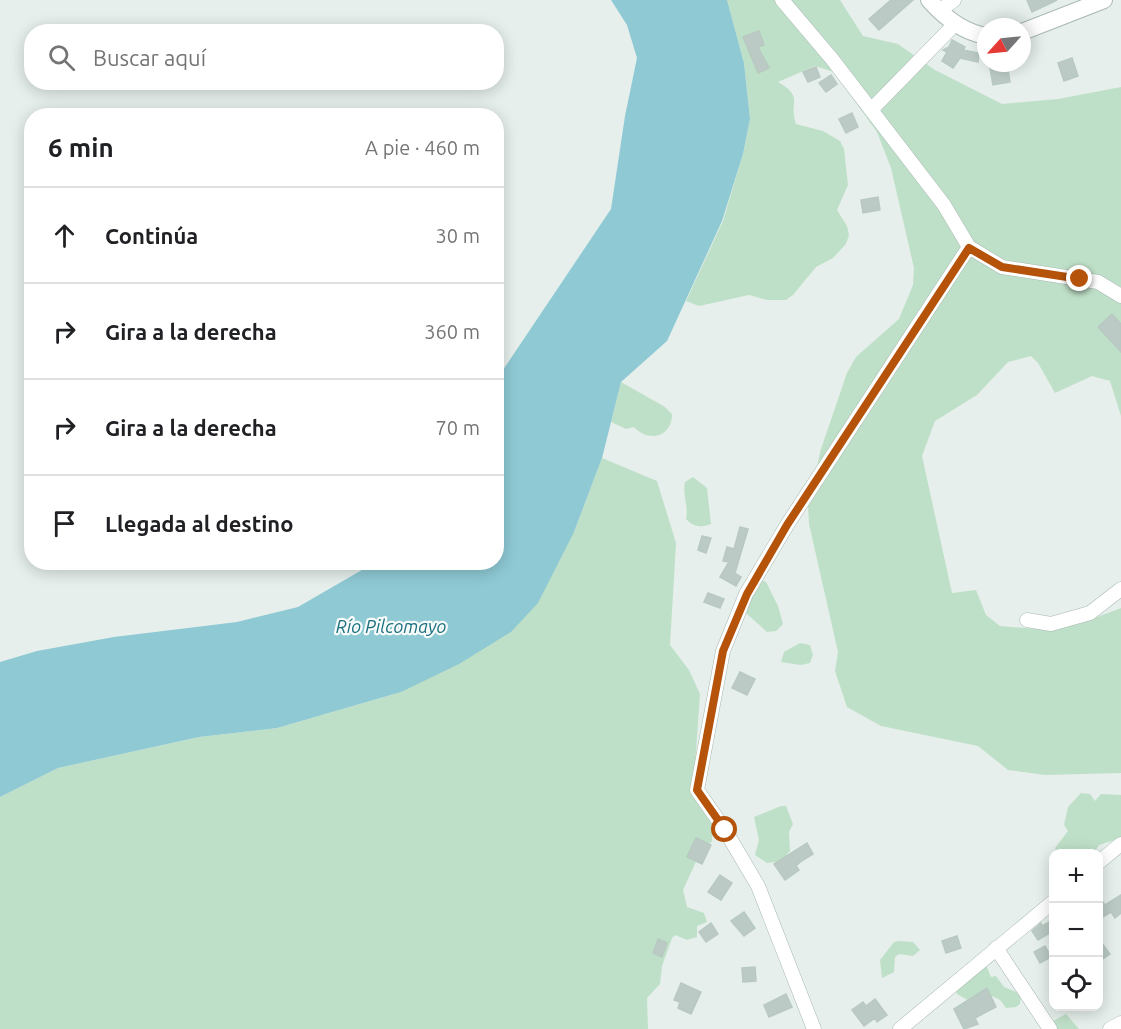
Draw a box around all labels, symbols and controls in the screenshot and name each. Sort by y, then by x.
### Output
north arrow [977,18,1031,72]
search box [24,24,504,90]
icon: search [45,41,78,74]
text: Buscar aquí [93,45,206,70]
text: 6 min [48,133,114,162]
text: A pie · 460 m [365,136,480,159]
icon: ahead [48,219,81,252]
text: Continúa [105,223,198,248]
text: 30 m [436,224,480,247]
route end [1066,265,1092,291]
icon: right [48,315,81,348]
text: Gira a la derecha [105,319,277,344]
text: 360 m [424,320,480,343]
icon: right [48,411,81,444]
text: Gira a la derecha [105,415,277,440]
text: 70 m [436,416,480,439]
icon: arrive [48,507,81,540]
text: Llegada al destino [105,511,293,536]
water label: Río Pilcomayo [336,616,446,636]
route start [711,816,737,842]
map controls [1049,849,1103,1011]
button: + [1049,849,1103,903]
button: − [1049,903,1103,957]
button: locate [1049,957,1103,1011]

